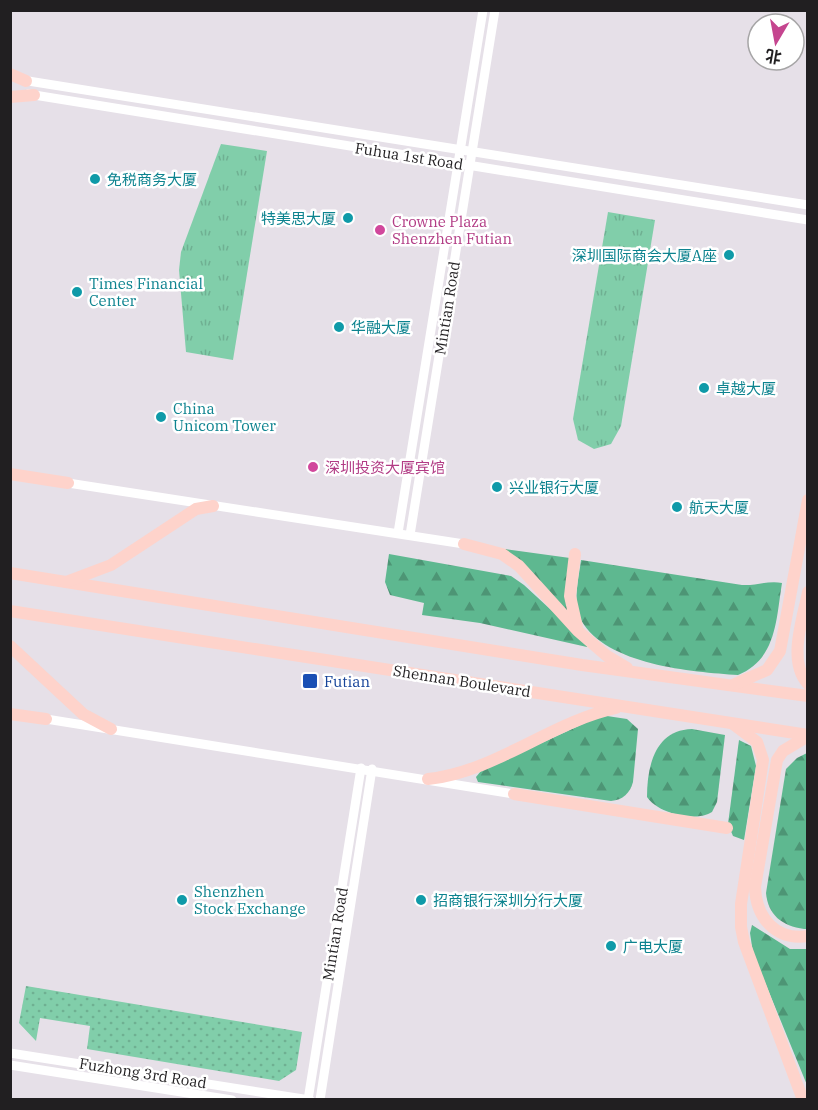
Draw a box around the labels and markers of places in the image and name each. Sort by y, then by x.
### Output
place label: 免税商务大厦 [107,170,197,189]
marker: 免税商务大厦 [88,172,102,186]
place label: 特美思大厦 [261,209,336,228]
marker: 特美思大厦 [341,211,355,225]
place label: Crowne Plaza Shenzhen Futian [392,212,512,248]
marker: Crowne Plaza Shenzhen Futian [373,223,387,237]
place label: 深圳国际商会大厦A座 [572,246,717,265]
marker: 深圳国际商会大厦A座 [722,248,736,262]
place label: Times Financial Center [89,274,203,310]
marker: Times Financial Center [70,285,84,299]
place label: 华融大厦 [351,318,411,337]
marker: 华融大厦 [332,320,346,334]
place label: 卓越大厦 [716,379,776,398]
marker: 卓越大厦 [697,381,711,395]
place label: China Unicom Tower [173,399,276,435]
marker: China Unicom Tower [154,410,168,424]
place label: 深圳投资大厦宾馆 [325,458,445,477]
marker: 深圳投资大厦宾馆 [306,460,320,474]
place label: 兴业银行大厦 [509,478,599,497]
marker: 兴业银行大厦 [490,480,504,494]
place label: 航天大厦 [689,498,749,517]
marker: 航天大厦 [670,500,684,514]
marker: Futian [301,672,319,690]
place label: Futian [324,672,371,691]
place label: Shenzhen Stock Exchange [194,882,305,918]
place label: 招商银行深圳分行大厦 [433,891,583,910]
marker: Shenzhen Stock Exchange [175,893,189,907]
marker: 招商银行深圳分行大厦 [414,893,428,907]
place label: 广电大厦 [623,937,683,956]
marker: 广电大厦 [604,939,618,953]

